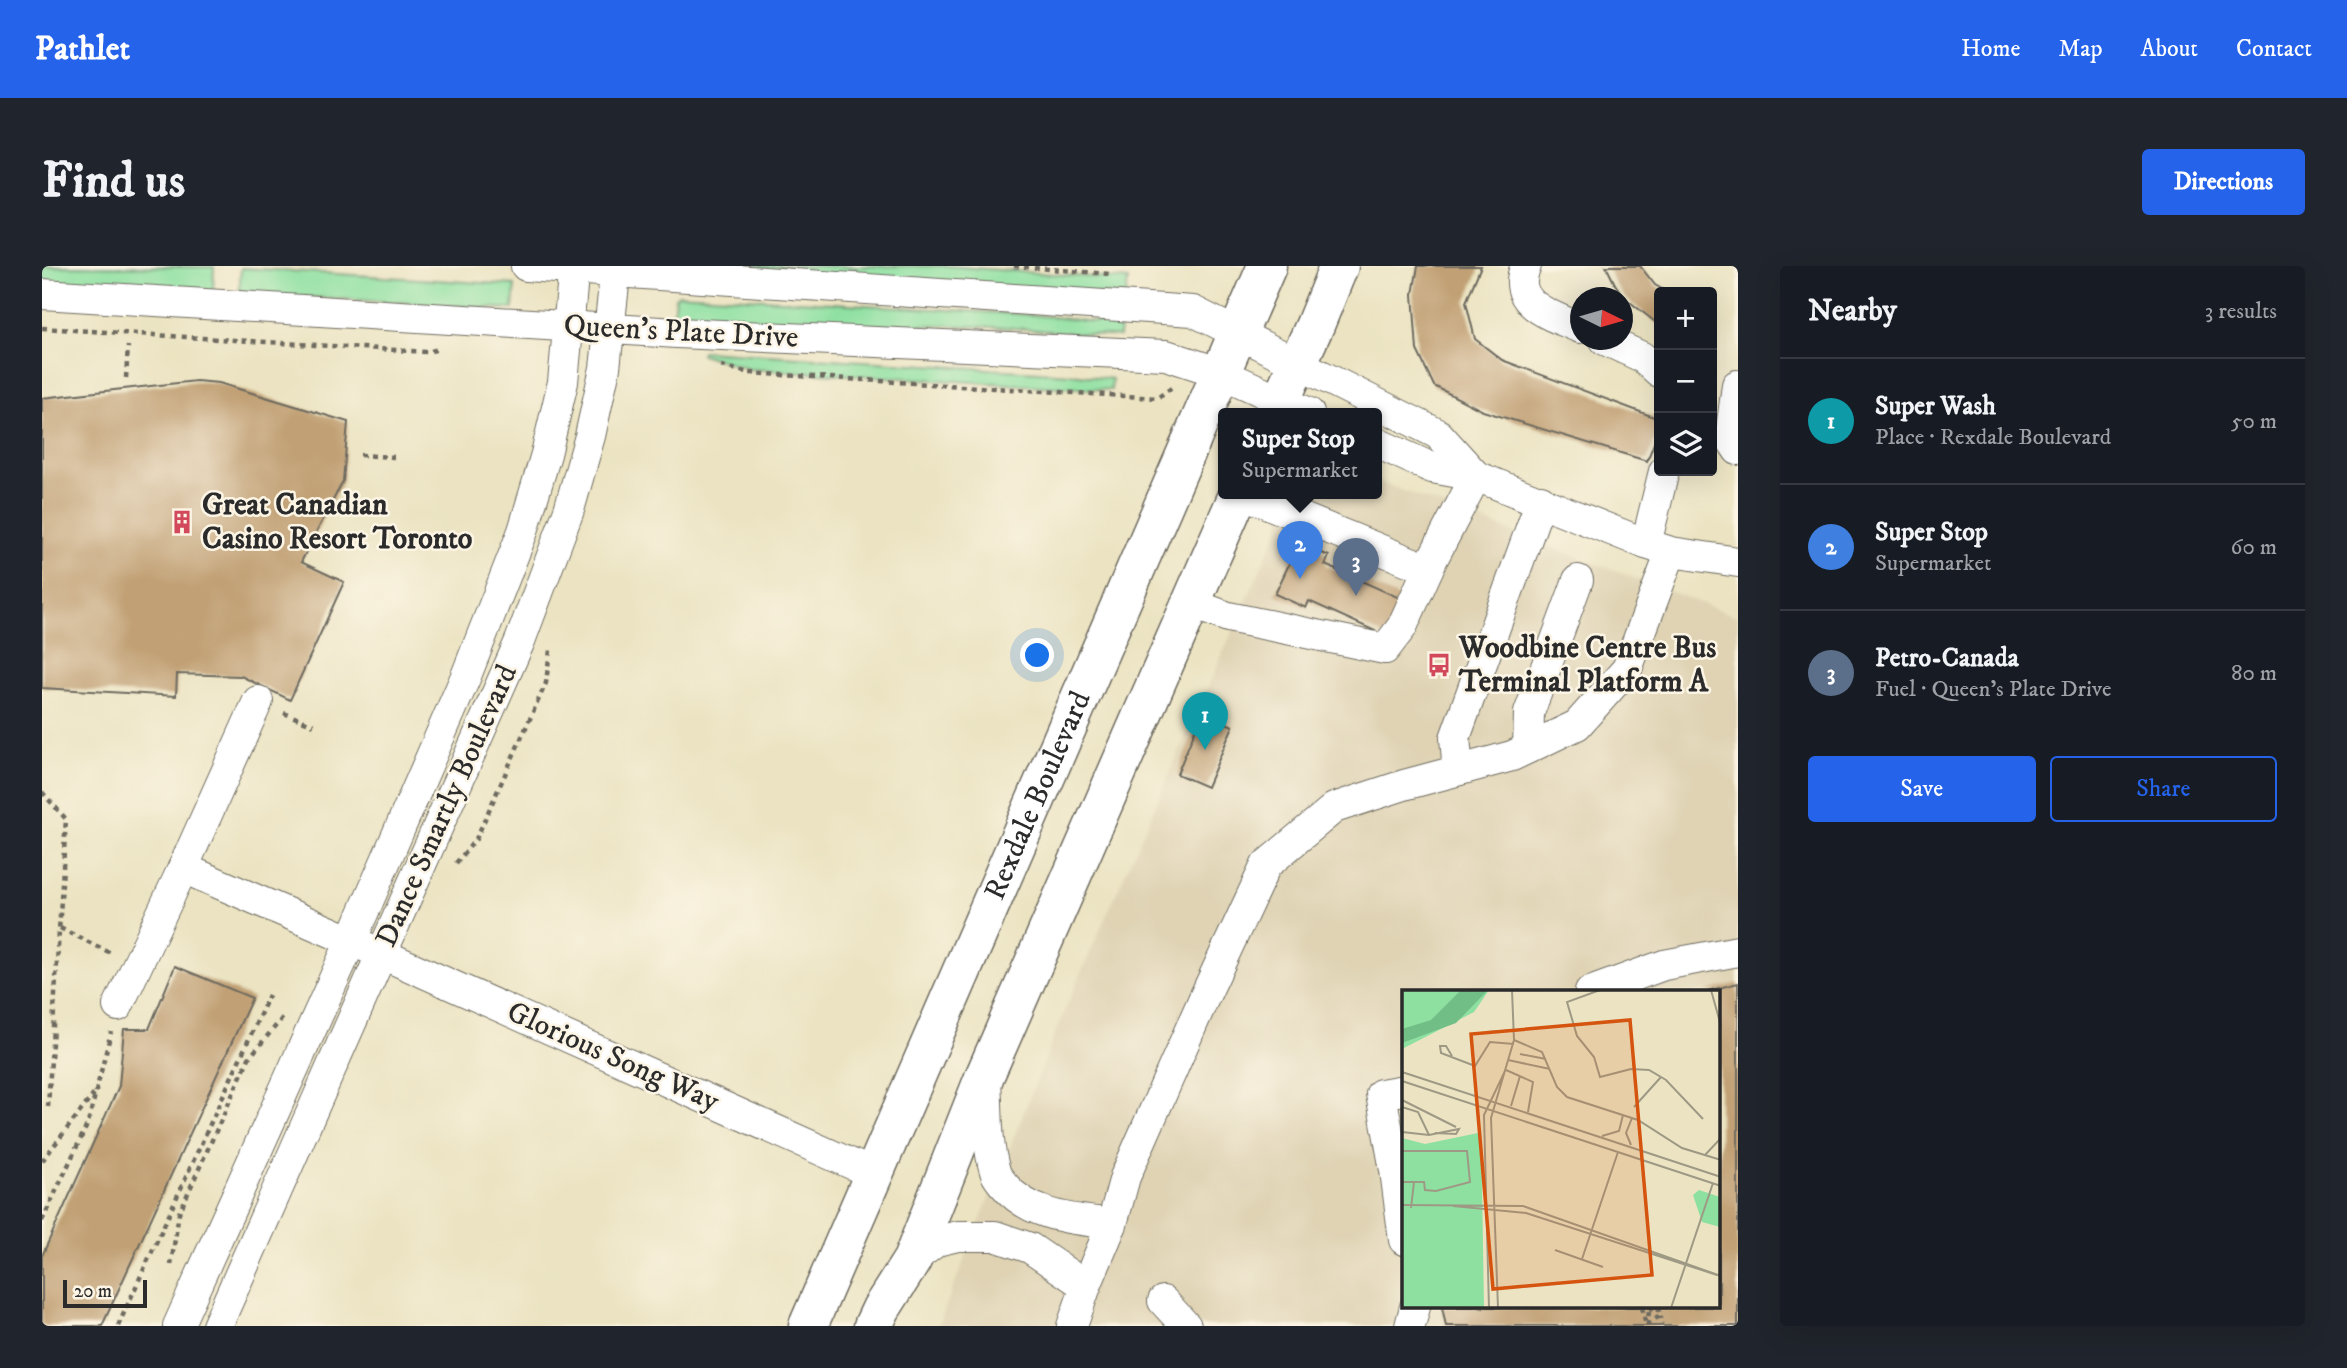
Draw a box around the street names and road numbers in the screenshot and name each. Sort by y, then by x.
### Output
street label: Queen's Plate Drive [563,307,799,357]
street label: Dance Smartly Boulevard [368,659,526,953]
street label: Rexdale Boulevard [976,686,1099,906]
street label: Glorious Song Way [501,994,726,1121]

